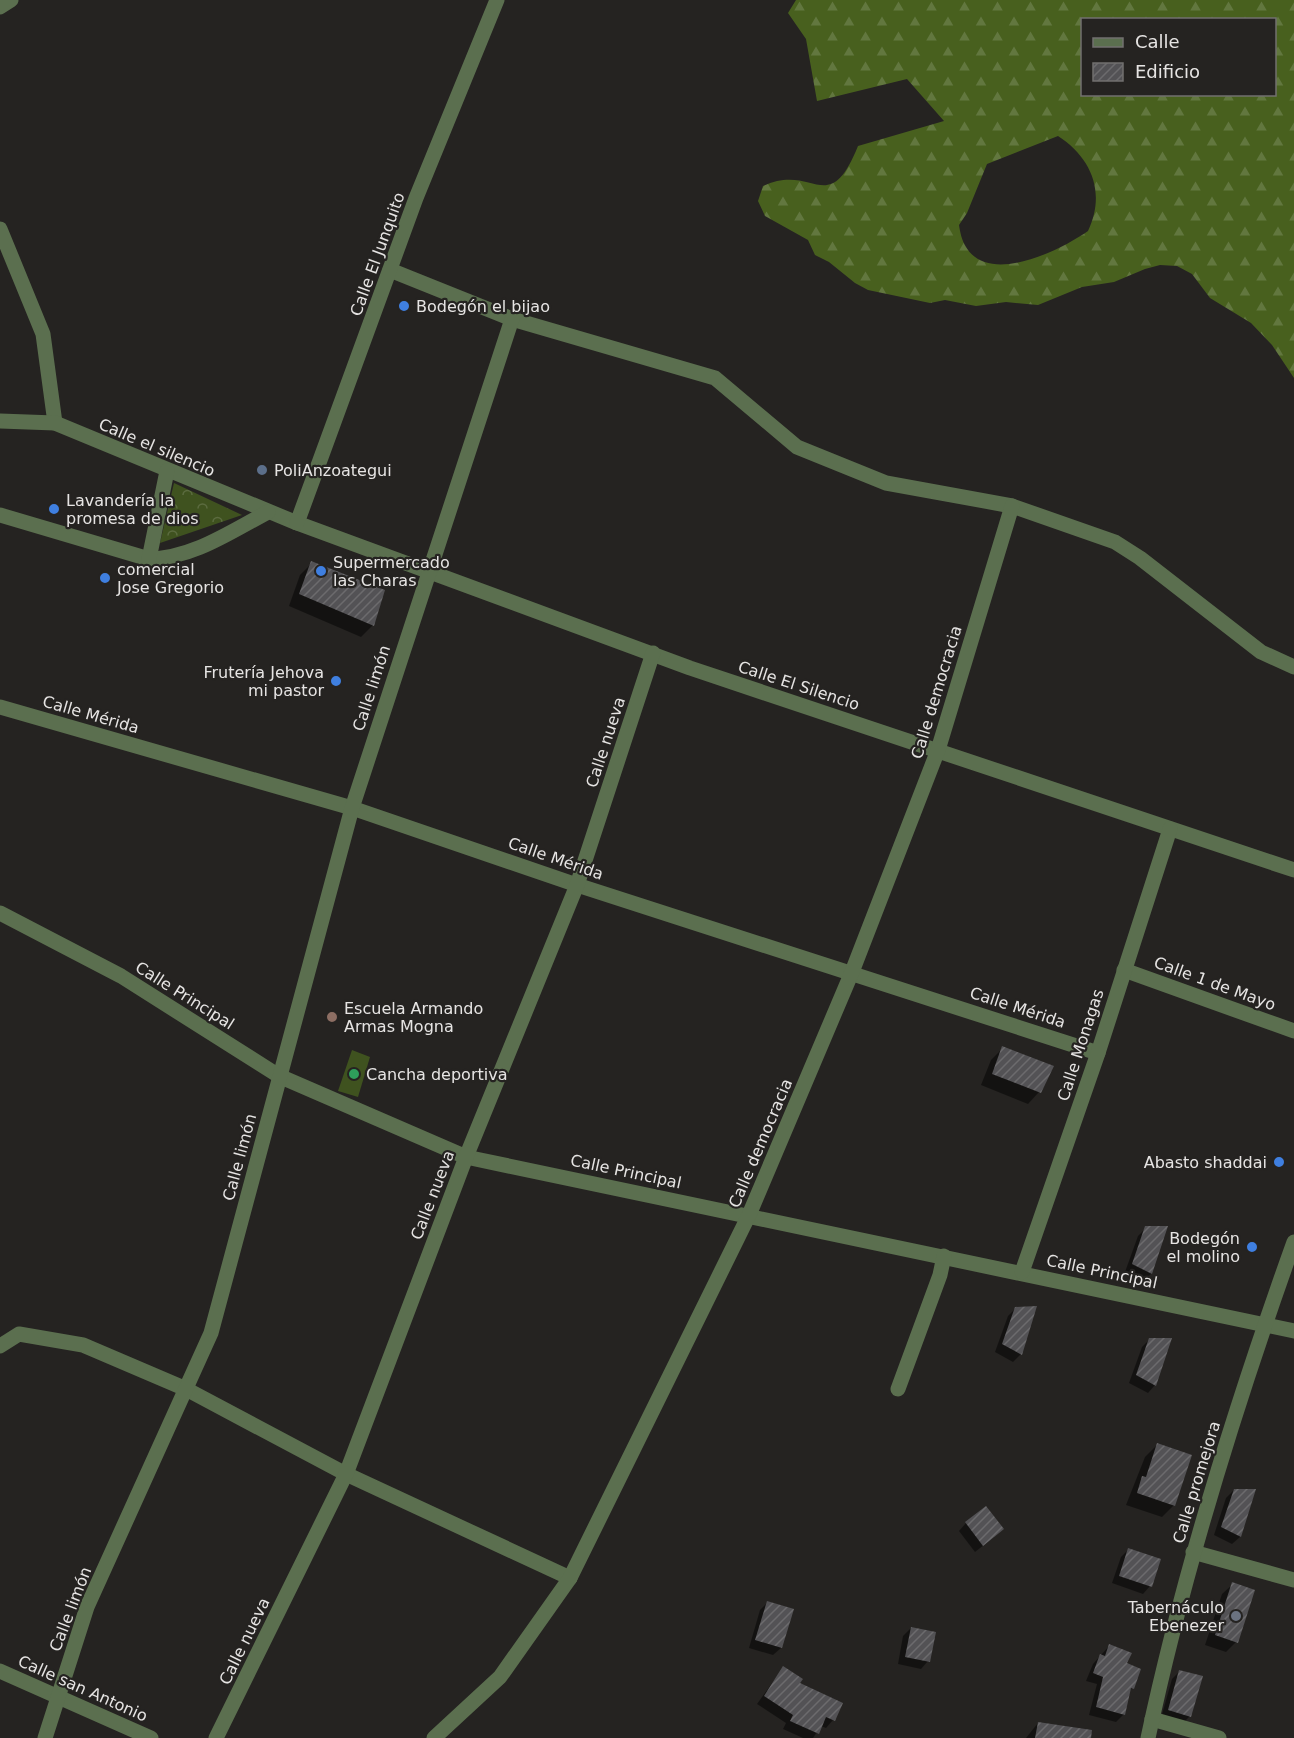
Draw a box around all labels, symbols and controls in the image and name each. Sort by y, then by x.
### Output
legend [1081,18,1276,96]
text: Calle [1135,31,1180,52]
text: Edificio [1135,61,1200,82]
street label: Calle El Junquito [346,190,409,319]
place label: Bodegón el bijao [416,297,550,316]
marker: Bodegón el bijao [397,299,411,313]
street label: Calle el silencio [96,414,218,481]
place label: PoliAnzoategui [274,461,392,480]
marker: PoliAnzoategui [255,463,269,477]
place label: Lavandería la promesa de dios [66,491,199,528]
marker: Lavandería la promesa de dios [47,502,61,516]
place label: Supermercado las Charas [333,553,450,590]
place label: comercial Jose Gregorio [116,560,224,597]
marker: Supermercado las Charas [314,564,328,578]
marker: comercial Jose Gregorio [98,571,112,585]
street label: Calle democracia [907,623,966,761]
street label: Calle limón [349,643,394,734]
street label: Calle El Silencio [736,657,862,714]
place label: Frutería Jehova mi pastor [203,663,324,700]
marker: Frutería Jehova mi pastor [329,674,343,688]
street label: Calle Mérida [40,692,141,737]
street label: Calle nueva [582,694,629,790]
street label: Calle Mérida [506,833,606,884]
street label: Calle 1 de Mayo [1151,953,1278,1014]
street label: Calle Principal [132,957,238,1033]
street label: Calle Mérida [968,983,1068,1032]
street label: Calle Monagas [1053,987,1108,1104]
place label: Escuela Armando Armas Mogna [344,999,483,1036]
marker: Escuela Armando Armas Mogna [325,1010,339,1024]
place label: Cancha deportiva [366,1065,507,1084]
marker: Cancha deportiva [347,1067,361,1081]
street label: Calle democracia [725,1076,796,1211]
street label: Calle limón [219,1112,260,1203]
street label: Calle nueva [407,1148,458,1243]
street label: Calle Principal [569,1150,683,1193]
place label: Abasto shaddai [1144,1153,1267,1172]
marker: Abasto shaddai [1272,1155,1286,1169]
place label: Bodegón el molino [1166,1229,1240,1266]
marker: Bodegón el molino [1245,1240,1259,1254]
street label: Calle Principal [1045,1250,1159,1293]
street label: Calle promejora [1169,1419,1224,1546]
street label: Calle limón [46,1564,95,1654]
street label: Calle nueva [215,1595,274,1688]
place label: Tabernáculo Ebenezer [1127,1598,1224,1635]
marker: Tabernáculo Ebenezer [1229,1609,1243,1623]
street label: Calle san Antonio [15,1651,150,1726]

